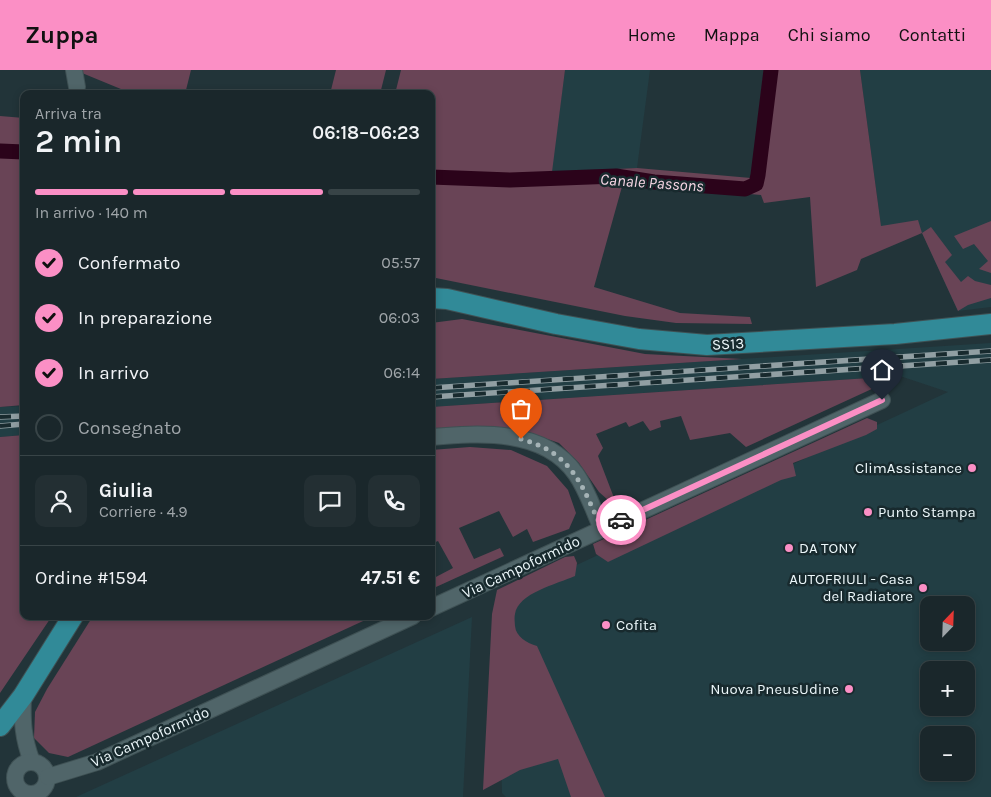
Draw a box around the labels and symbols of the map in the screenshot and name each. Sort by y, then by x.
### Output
water label: Canale Passons [600,169,705,196]
street label: SS13 [712,334,744,354]
pin [861,349,903,400]
pin [500,388,542,439]
place label: ClimAssistance [855,459,962,477]
marker: ClimAssistance [966,462,978,474]
courier [596,495,646,545]
place label: Punto Stampa [878,503,976,521]
marker: Punto Stampa [862,506,874,518]
street label: Via Campoformido [459,532,583,602]
place label: DA TONY [799,539,858,557]
marker: DA TONY [783,542,795,554]
place label: AUTOFRIULI - Casa del Radiatore [789,570,913,605]
marker: AUTOFRIULI - Casa del Radiatore [917,582,929,594]
north arrow [920,596,975,651]
place label: Cofita [616,616,657,634]
marker: Cofita [600,619,612,631]
place label: Nuova PneusUdine [710,680,839,698]
marker: Nuova PneusUdine [843,683,855,695]
street label: Via Campoformido [88,703,212,771]

